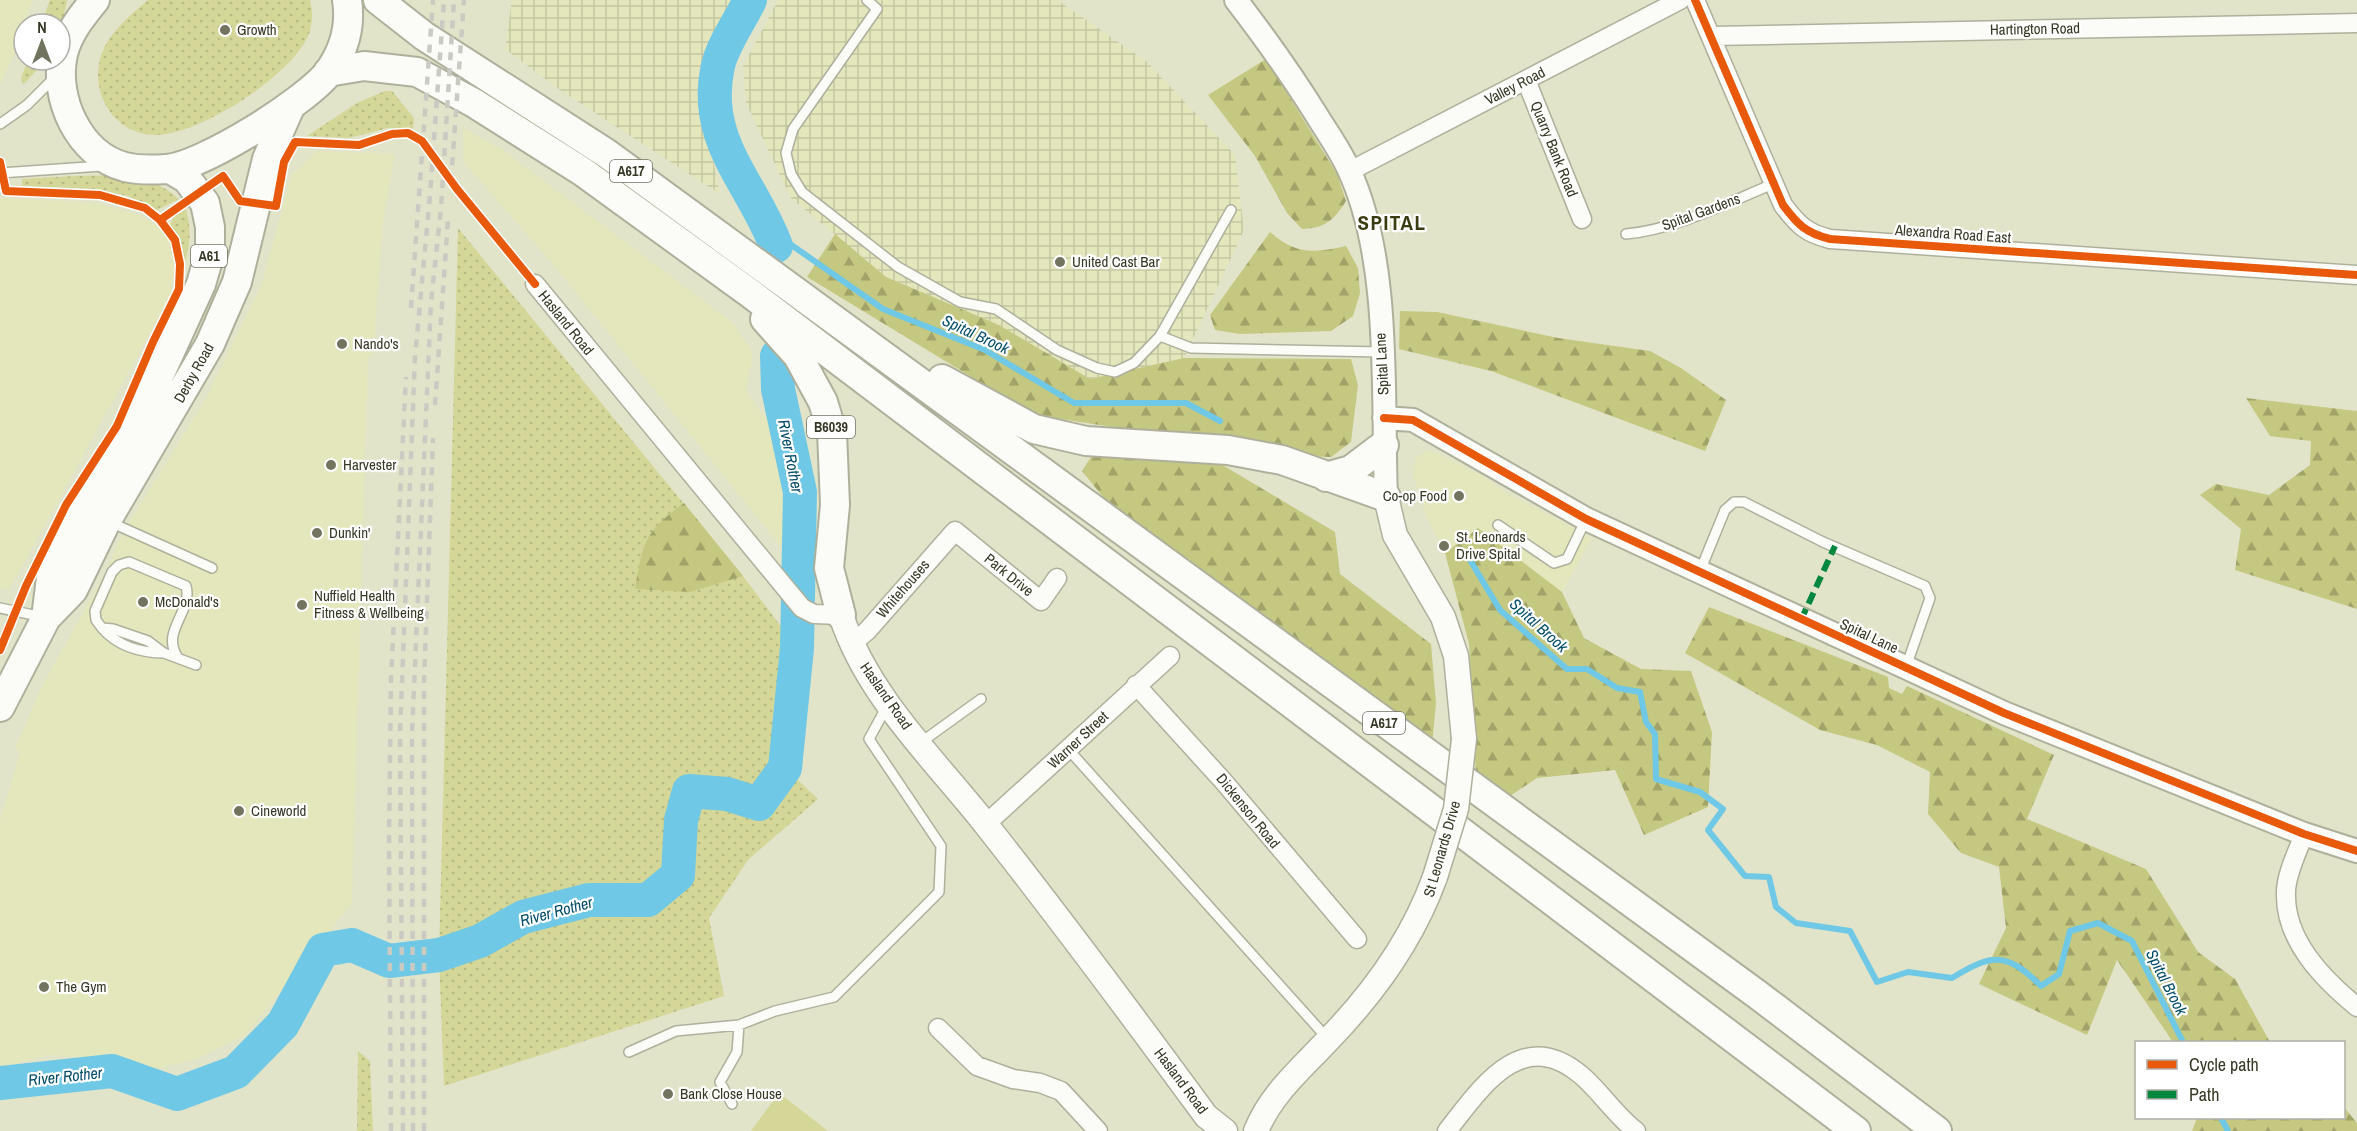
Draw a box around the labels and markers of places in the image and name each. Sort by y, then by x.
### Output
place label: Growth [237,19,277,40]
marker: Growth [218,23,232,37]
place label: United Cast Bar [1072,251,1160,272]
marker: United Cast Bar [1053,255,1067,269]
place label: Nando's [354,333,399,354]
marker: Nando's [335,337,349,351]
place label: Harvester [343,454,396,475]
marker: Harvester [324,458,338,472]
place label: Co-op Food [1383,485,1447,506]
marker: Co-op Food [1452,489,1466,503]
place label: Dunkin' [329,522,370,543]
marker: Dunkin' [310,526,324,540]
place label: St. Leonards Drive Spital [1456,526,1526,564]
marker: St. Leonards Drive Spital [1437,539,1451,553]
place label: Nuffield Health Fitness & Wellbeing [314,585,424,623]
place label: McDonald's [155,591,219,612]
marker: McDonald's [136,595,150,609]
marker: Nuffield Health Fitness & Wellbeing [295,598,309,612]
place label: Cineworld [251,800,306,821]
marker: Cineworld [232,804,246,818]
place label: The Gym [56,976,107,997]
marker: The Gym [37,980,51,994]
place label: Bank Close House [680,1083,782,1104]
marker: Bank Close House [661,1087,675,1101]

